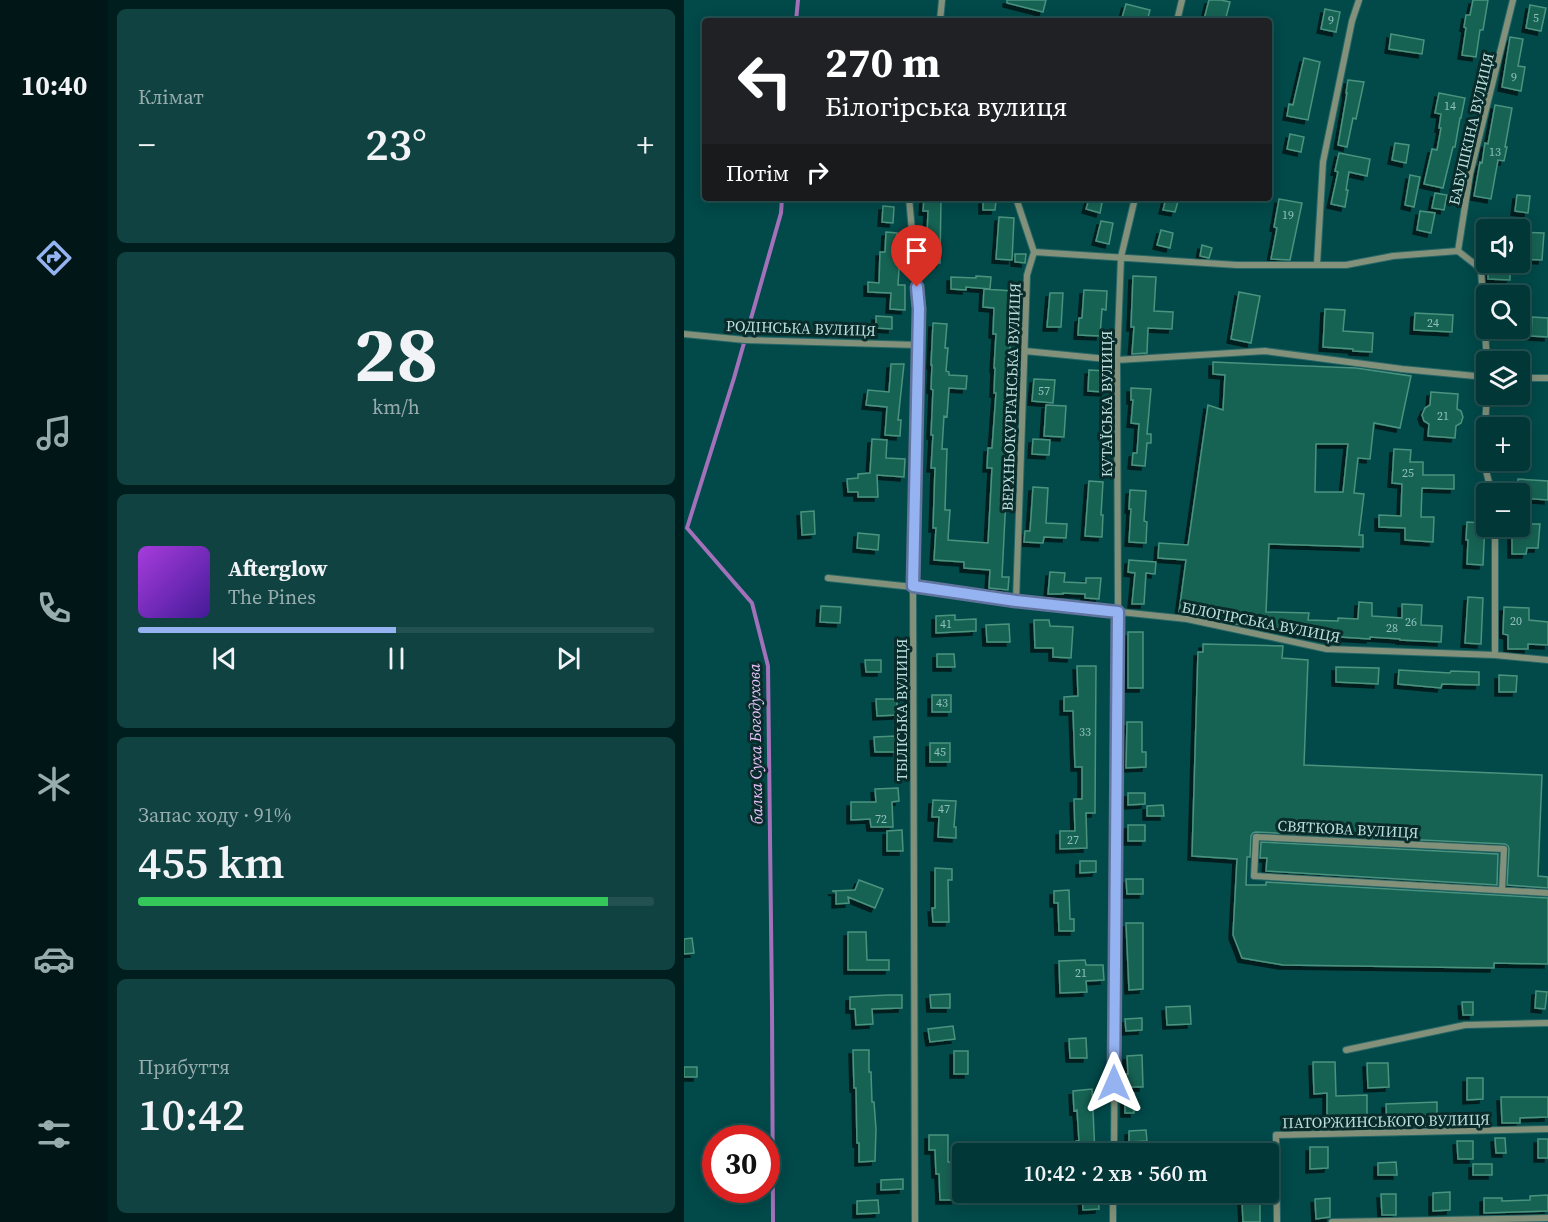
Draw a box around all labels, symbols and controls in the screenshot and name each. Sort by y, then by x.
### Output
house number: 5 [1533,10,1539,26]
house number: 9 [1328,12,1334,28]
text: 270 m [825,33,940,91]
icon: left [726,42,804,120]
street label: БАБУШКІНА ВУЛИЦЯ [1443,50,1499,207]
text: 10:40 [21,67,87,104]
house number: 9 [1511,69,1517,85]
text: Клімат [138,83,204,111]
text: Білогірська вулиця [825,88,1067,125]
house number: 14 [1444,98,1456,114]
text: 23° [365,113,427,175]
text: − [138,122,156,167]
text: + [637,122,654,167]
house number: 13 [1489,144,1501,160]
icon: right [801,156,834,189]
text: Потім [726,158,789,188]
house number: 19 [1282,207,1294,223]
map controls [1476,219,1530,537]
button: sound [1476,219,1530,273]
pin [891,225,942,287]
icon: arrive [900,234,933,267]
icon: directions [33,237,75,279]
street label: ВЕРХНЬОКУРГАНСЬКА ВУЛИЦЯ [997,282,1025,511]
button: search [1476,285,1530,339]
text: 28 [354,300,438,407]
street label: РОДІНСЬКА ВУЛИЦЯ [726,315,877,341]
house number: 24 [1427,315,1439,331]
street label: КУТАЇСЬКА ВУЛИЦЯ [1096,330,1117,477]
button: layers [1476,351,1530,405]
house number: 57 [1038,383,1050,399]
text: km/h [372,393,420,421]
house number: 21 [1437,408,1449,424]
icon: music [33,412,75,454]
button: + [1476,417,1530,471]
house number: 25 [1402,465,1414,481]
button: − [1476,483,1530,537]
text: Afterglow [228,553,328,583]
text: The Pines [228,583,316,611]
icon: phone [33,587,75,629]
street label: БІЛОГІРСЬКА ВУЛИЦЯ [1180,596,1342,648]
house number: 20 [1510,613,1522,629]
house number: 26 [1405,614,1417,630]
house number: 41 [940,616,952,632]
house number: 28 [1386,620,1398,636]
street label: ТБІЛІСЬКА ВУЛИЦЯ [891,638,912,781]
icon: previous [208,642,241,675]
icon: pause [380,642,413,675]
icon: next [552,642,585,675]
water label: балка Суха Богодухова [743,663,767,825]
house number: 43 [936,695,948,711]
house number: 33 [1079,724,1091,740]
house number: 45 [934,744,946,760]
icon: climate [33,763,75,805]
text: Запас ходу · 91% [138,801,291,829]
house number: 47 [938,801,950,817]
house number: 72 [875,811,887,827]
street label: СВЯТКОВА ВУЛИЦЯ [1277,815,1419,843]
text: 455 km [138,831,285,893]
house number: 27 [1067,832,1079,848]
icon: car [33,938,75,980]
house number: 21 [1075,965,1087,981]
position arrow [1082,1051,1146,1115]
text: Прибуття [138,1053,230,1081]
text: 10:42 [138,1083,245,1145]
street label: ПАТОРЖИНСЬКОГО ВУЛИЦЯ [1282,1109,1490,1133]
icon: filters [33,1113,75,1155]
speed limit sign: 30 [702,1125,780,1203]
text: 10:42 · 2 хв · 560 m [1023,1158,1208,1188]

